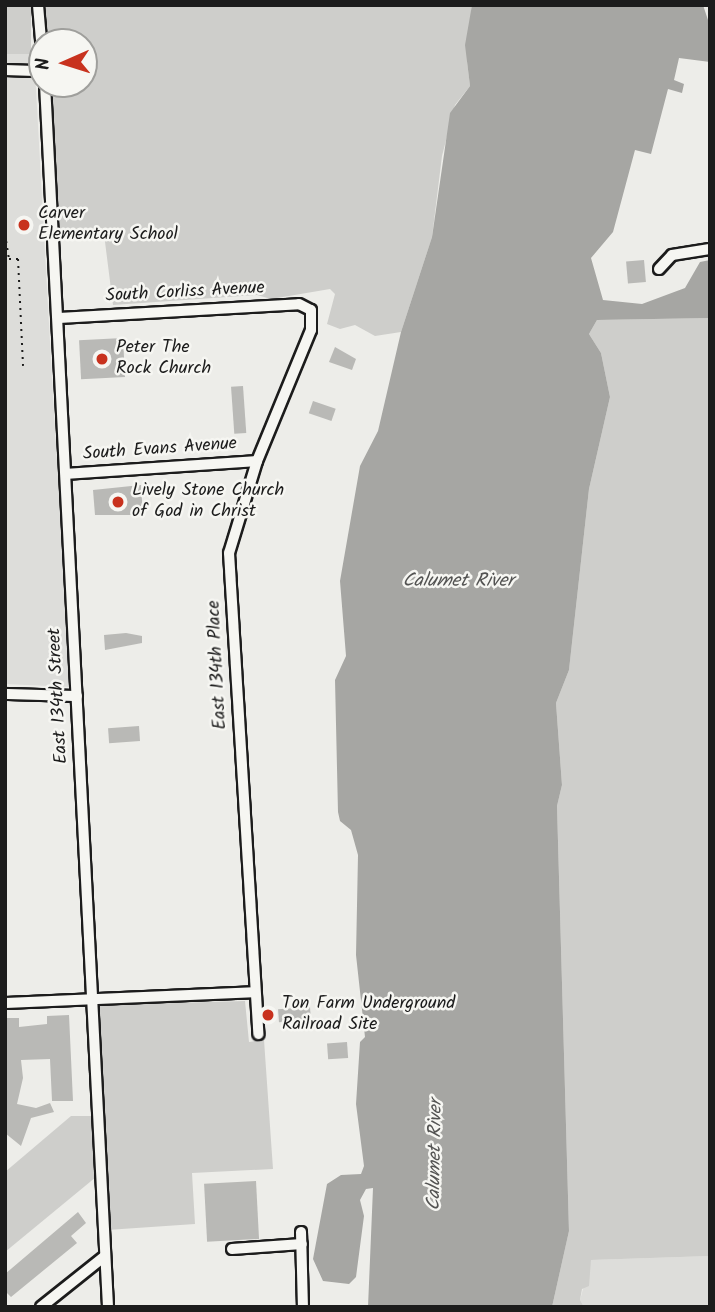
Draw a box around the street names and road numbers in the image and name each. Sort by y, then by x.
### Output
street label: South Corliss Avenue [105,278,265,308]
street label: South Evans Avenue [82,434,238,466]
street label: East 134th Place [204,600,232,730]
street label: East 134th Street [45,627,73,765]

